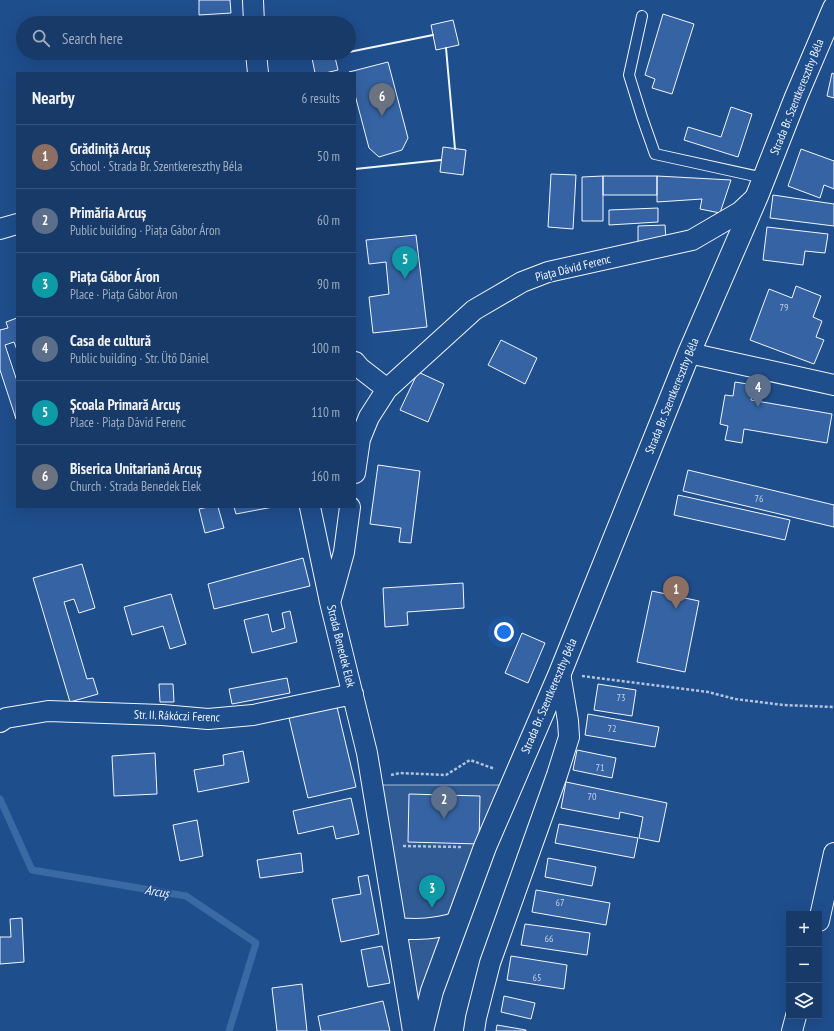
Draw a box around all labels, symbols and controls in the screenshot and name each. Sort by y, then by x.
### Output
search box [16,16,356,60]
icon: search [30,27,52,49]
text: Search here [62,29,123,48]
street label: Strada Br. Szentkereszthy Béla [766,36,827,157]
pin: 6 [369,83,395,116]
text: Nearby [32,87,75,109]
text: 6 results [301,90,340,107]
text: Grădiniță Arcuș [70,139,151,158]
text: 1 [42,148,48,165]
text: 50 m [317,148,340,165]
text: School · Strada Br. Szentkereszthy Béla [70,158,242,175]
text: Primăria Arcuș [70,203,146,222]
text: 2 [42,212,48,229]
text: 60 m [317,212,340,229]
text: Public building · Piața Gábor Áron [70,222,220,239]
pin: 5 [392,246,418,279]
street label: Piața Dávid Ferenc [534,251,613,284]
text: Piața Gábor Áron [70,267,160,286]
text: 3 [42,276,48,293]
text: 90 m [317,276,340,293]
text: Place · Piața Gábor Áron [70,286,177,303]
house number: 79 [780,301,789,314]
text: Casa de cultură [70,331,151,350]
street label: Strada Br. Szentkereszthy Béla [641,335,702,456]
text: 4 [42,340,48,357]
text: 100 m [311,340,340,357]
text: Public building · Str. Ütő Dániel [70,350,209,367]
pin: 4 [745,374,771,407]
text: Școala Primară Arcuș [70,395,180,414]
text: 5 [42,404,48,421]
text: 110 m [311,404,340,421]
text: Place · Piața Dávid Ferenc [70,414,186,431]
text: Biserica Unitariană Arcuș [70,459,202,478]
text: 6 [42,468,48,485]
text: 160 m [311,468,340,485]
text: Church · Strada Benedek Elek [70,478,201,495]
house number: 76 [755,492,764,505]
pin: 1 [663,576,689,609]
street label: Strada Benedek Elek [324,603,359,689]
your location [494,622,514,642]
street label: Strada Br. Szentkereszthy Béla [517,636,580,756]
house number: 73 [617,691,626,704]
street label: Str. II. Rákóczi Ferenc [134,707,221,725]
house number: 72 [608,722,617,735]
house number: 71 [596,761,605,774]
pin: 2 [431,786,457,819]
house number: 70 [588,790,597,803]
pin: 3 [419,875,445,908]
water label: Arcuș [143,881,172,902]
house number: 67 [556,896,565,909]
map controls [786,911,822,1019]
button: + [786,911,822,947]
house number: 66 [545,932,554,945]
button: − [786,947,822,983]
house number: 65 [533,971,542,984]
button: layers [786,983,822,1019]

